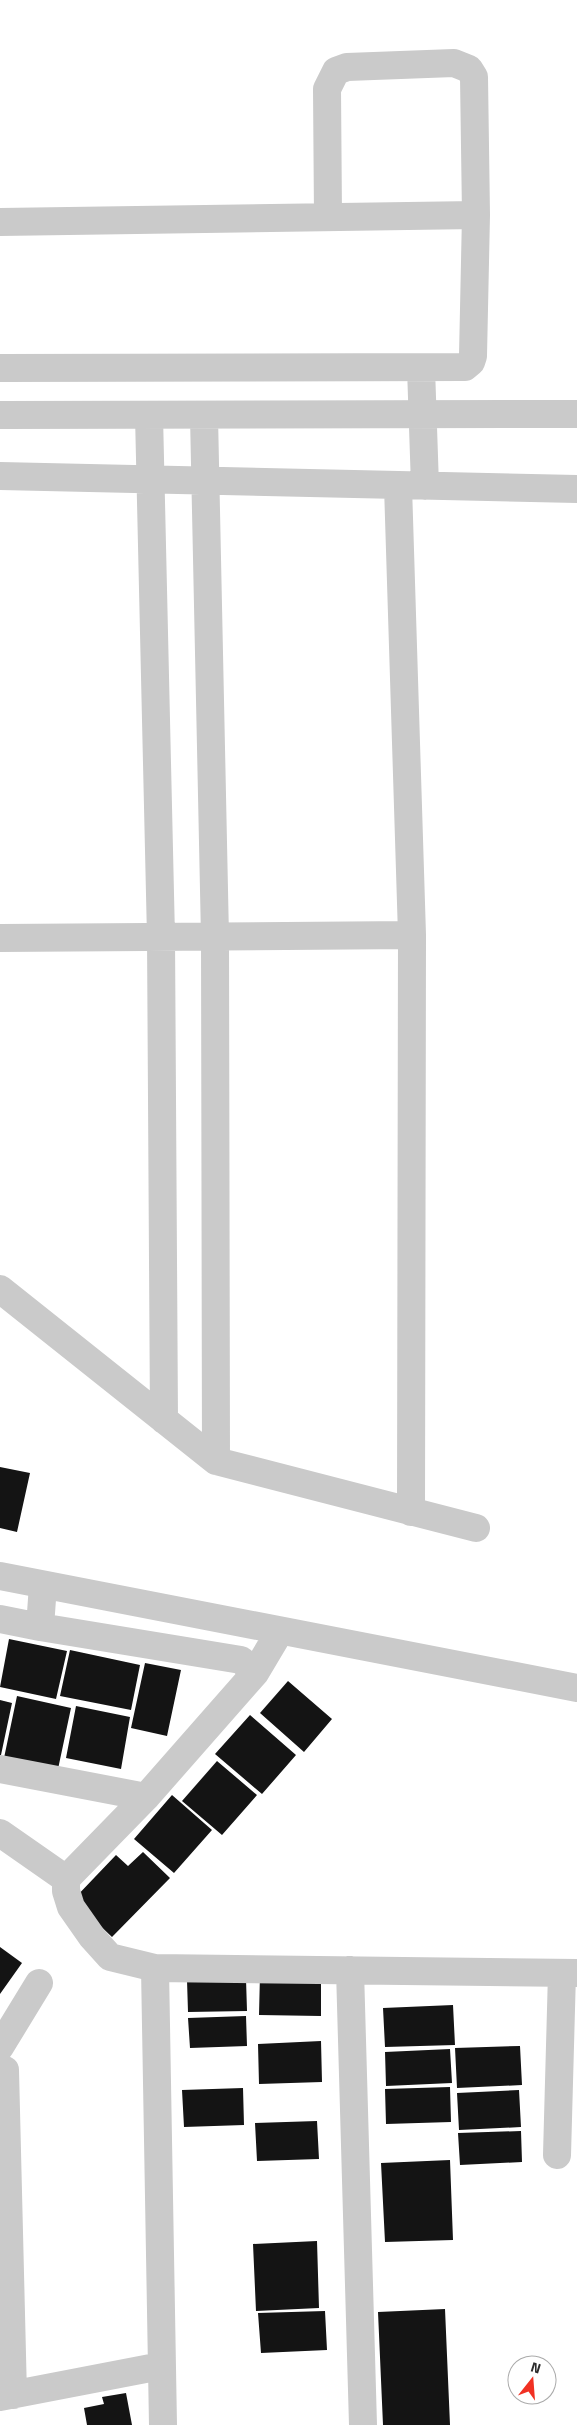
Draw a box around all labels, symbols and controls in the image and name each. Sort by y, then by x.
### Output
north arrow [507,2355,557,2405]
text: N [528,2356,544,2379]

